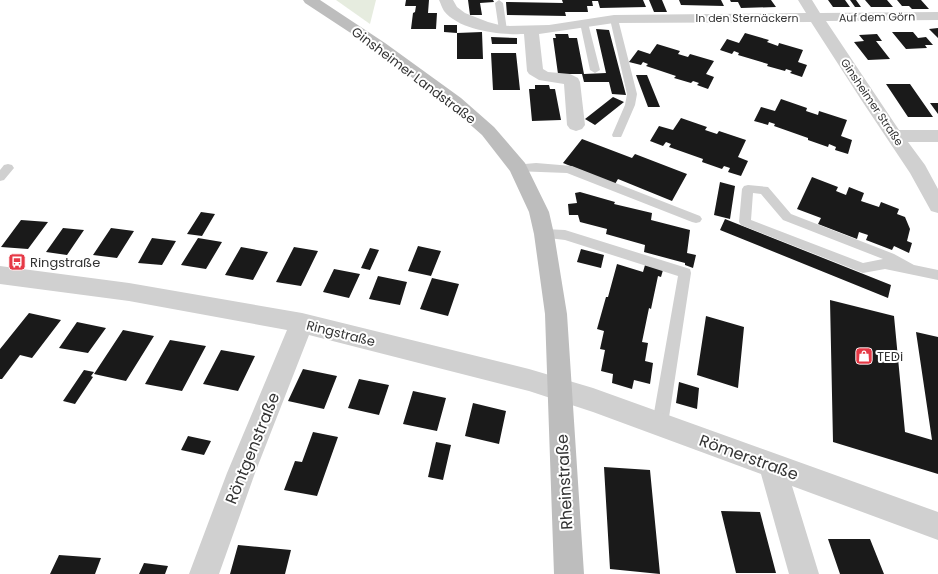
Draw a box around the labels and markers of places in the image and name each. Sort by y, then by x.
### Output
bus stop icon: Ringstraße [7,252,27,272]
place label: Ringstraße [30,253,100,272]
shop icon: TEDi [854,346,874,366]
place label: TEDi [877,347,903,366]

